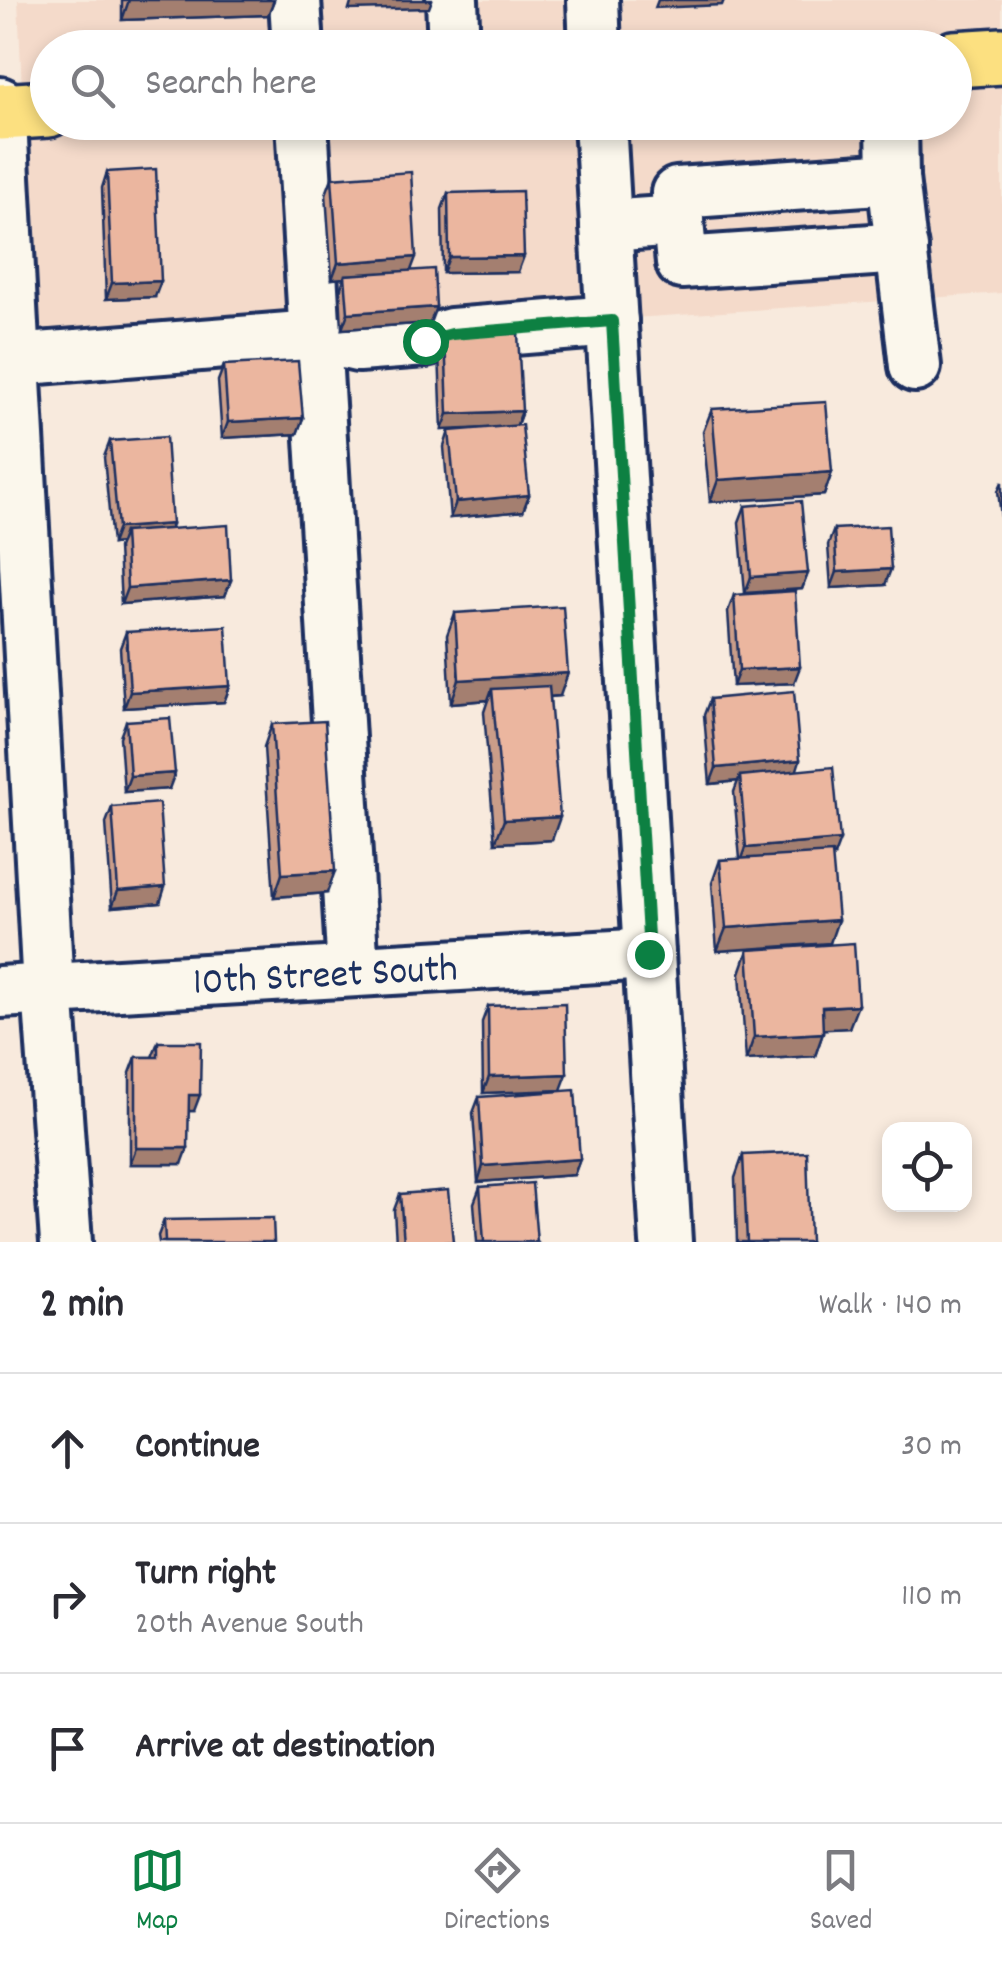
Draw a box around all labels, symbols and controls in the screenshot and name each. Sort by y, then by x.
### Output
search box [30,30,972,140]
icon: search [65,58,120,113]
text: Search here [145,58,317,113]
route start [403,319,449,365]
route end [627,932,673,978]
street label: 10th Street South [192,943,459,1014]
map controls [882,1122,972,1212]
button: locate [882,1122,972,1212]
text: 2 min [40,1277,124,1337]
text: Walk · 140 m [819,1284,962,1330]
icon: ahead [40,1421,95,1476]
text: Continue [135,1421,260,1476]
text: 30 m [901,1425,962,1471]
text: Turn right [135,1548,276,1603]
icon: right [40,1571,95,1626]
text: 110 m [901,1575,962,1621]
text: 20th Avenue South [135,1603,364,1649]
icon: arrive [40,1721,95,1776]
text: Arrive at destination [135,1721,435,1776]
tab: Map [130,1843,185,1943]
tab: Directions [444,1843,550,1943]
tab: Saved [810,1843,872,1943]

